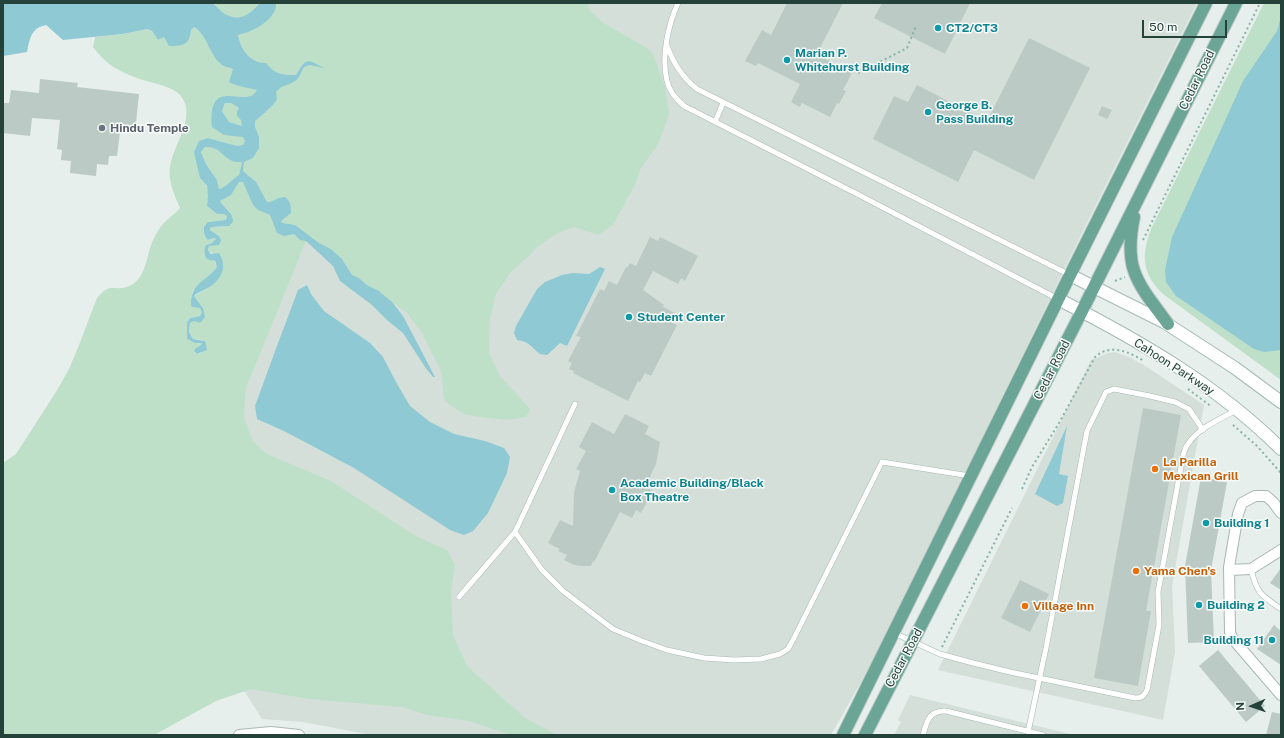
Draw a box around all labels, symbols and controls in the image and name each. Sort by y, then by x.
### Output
scale bar [1144,12,1229,38]
text: 50 m [1149,20,1177,34]
place label: CT2/CT3 [946,21,998,35]
marker: CT2/CT3 [933,23,943,33]
place label: Marian P. Whitehurst Building [795,46,909,74]
street label: Cedar Road [1176,48,1218,112]
marker: Marian P. Whitehurst Building [782,55,792,65]
place label: George B. Pass Building [936,98,1013,126]
marker: George B. Pass Building [923,107,933,117]
place label: Hindu Temple [110,121,189,135]
marker: Hindu Temple [97,123,107,133]
place label: Student Center [637,310,725,324]
marker: Student Center [624,312,634,322]
street label: Cahoon Parkway [1131,336,1217,398]
street label: Cedar Road [1031,338,1073,402]
place label: La Parilla Mexican Grill [1163,455,1239,483]
marker: La Parilla Mexican Grill [1150,464,1160,474]
place label: Academic Building/Black Box Theatre [620,476,764,504]
marker: Academic Building/Black Box Theatre [607,485,617,495]
place label: Building 1 [1214,516,1269,530]
marker: Building 1 [1201,518,1211,528]
place label: Yama Chen's [1144,564,1216,578]
marker: Yama Chen's [1131,566,1141,576]
place label: Building 2 [1207,598,1265,612]
place label: Village Inn [1033,599,1094,613]
marker: Building 2 [1194,600,1204,610]
marker: Village Inn [1020,601,1030,611]
street label: Cedar Road [882,626,926,690]
place label: Building 11 [1204,633,1264,647]
marker: Building 11 [1267,635,1277,645]
north arrow [1232,686,1272,726]
text: N [1234,702,1246,711]

